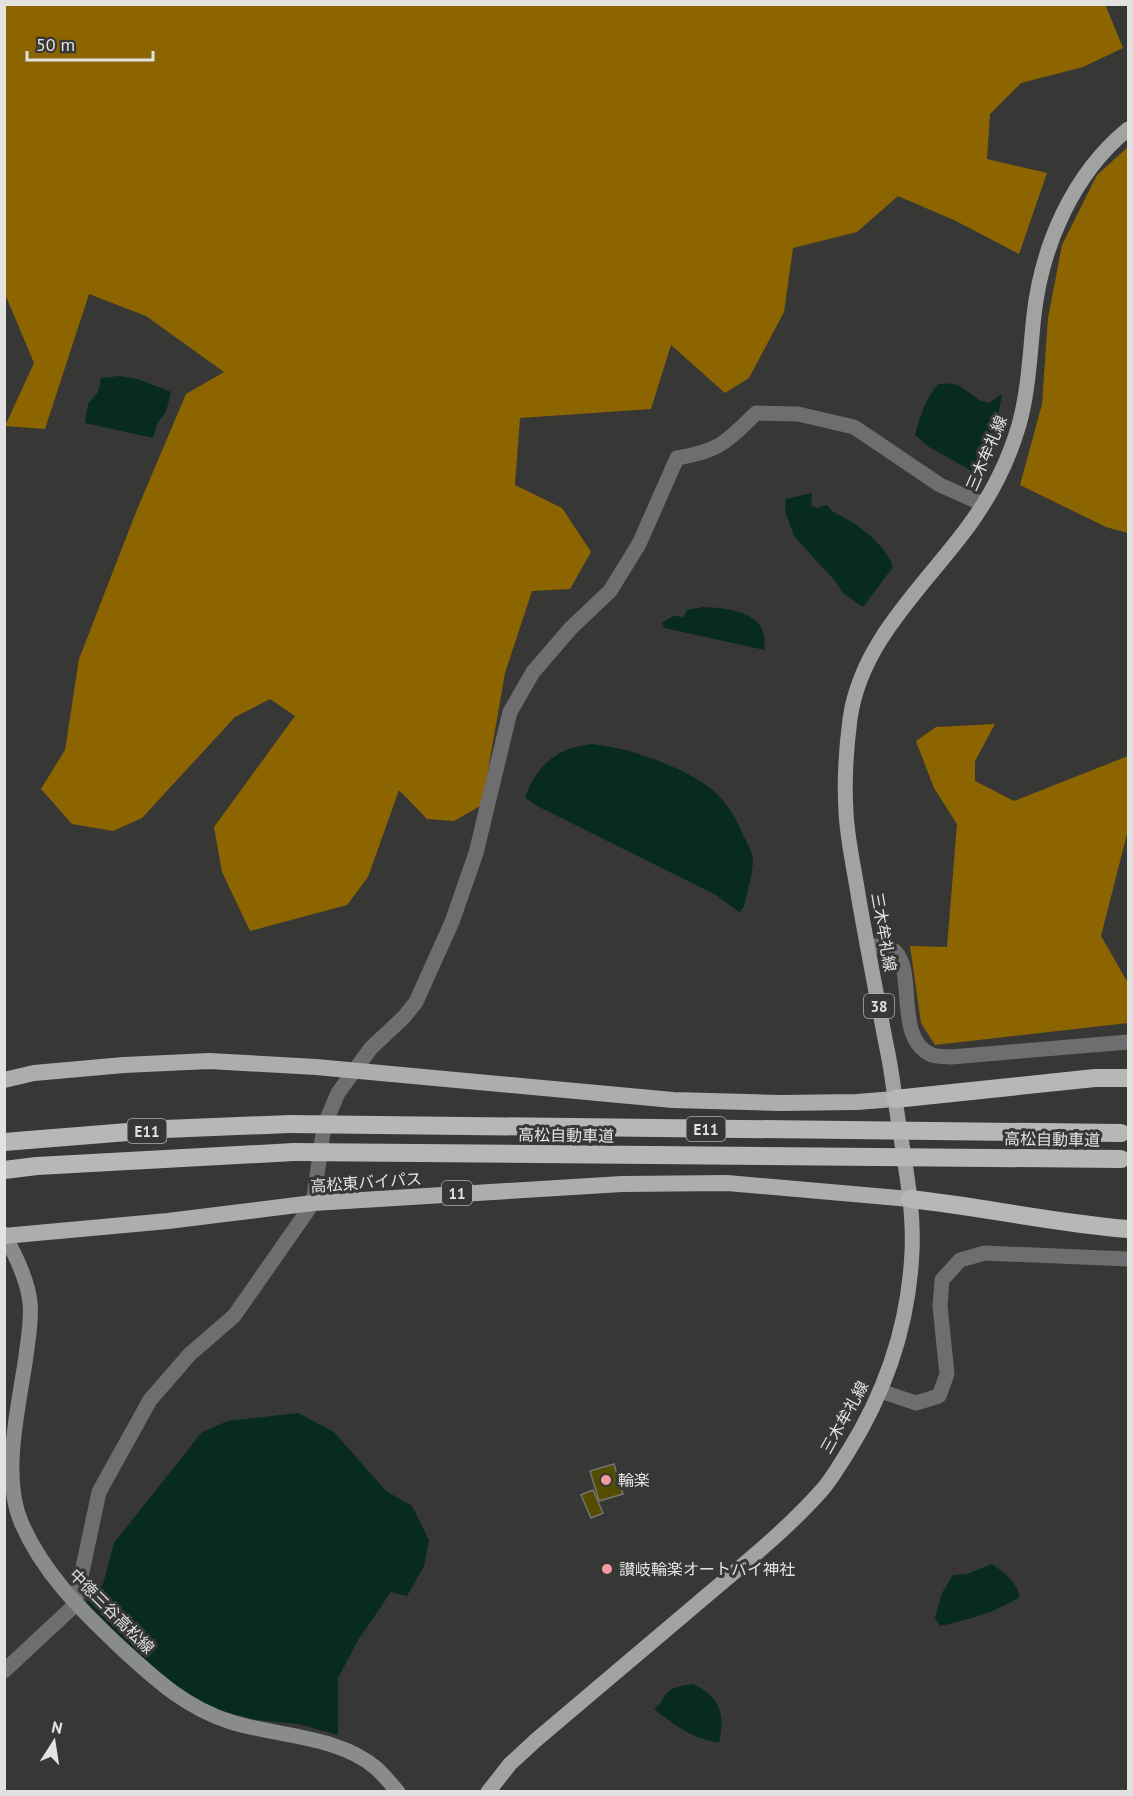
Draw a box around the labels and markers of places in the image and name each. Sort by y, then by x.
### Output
place label: 輪楽 [618,1470,650,1490]
marker: 輪楽 [599,1473,613,1487]
place label: 讃岐輪楽オートバイ神社 [619,1559,795,1579]
marker: 讃岐輪楽オートバイ神社 [600,1562,614,1576]

